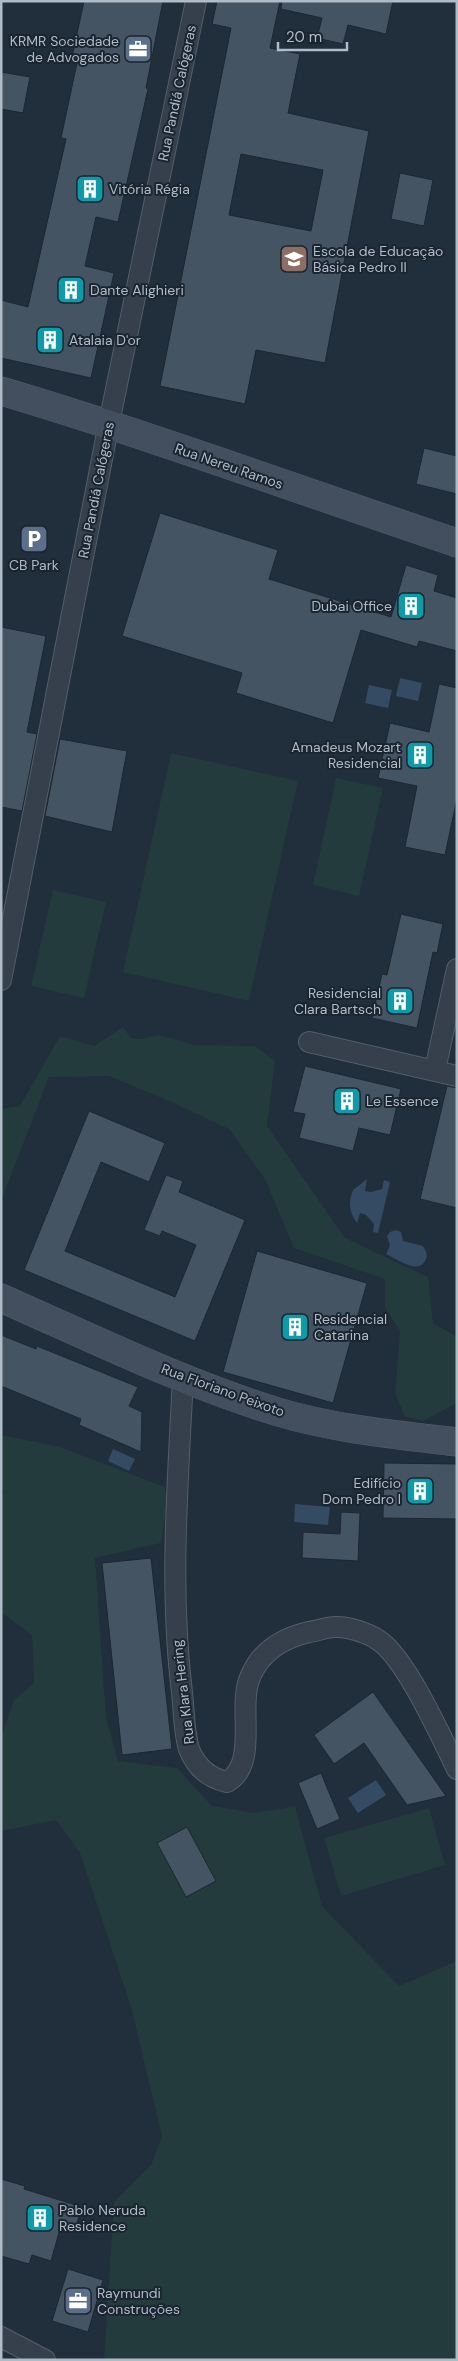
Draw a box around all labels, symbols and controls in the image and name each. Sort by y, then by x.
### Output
scale bar [278,20,347,52]
street label: Rua Pandiá Calógeras [154,23,200,163]
text: 20 m [286,27,322,47]
place label: KRMR Sociedade de Advogados [10,32,119,66]
office icon: KRMR Sociedade de Advogados [123,34,153,64]
building icon: Vitória Régia [75,174,105,204]
place label: Vitória Régia [109,180,190,198]
place label: Escola de Educação Básica Pedro II [313,242,443,276]
school or university icon: Escola de Educação Básica Pedro II [279,244,309,274]
building icon: Dante Alighieri [56,275,86,305]
place label: Dante Alighieri [90,281,184,299]
building icon: Atalaia D'or [35,325,65,355]
place label: Atalaia D'or [69,331,141,349]
street label: Rua Pandiá Calógeras [74,420,118,560]
street label: Rua Nereu Ramos [172,439,286,493]
parking icon: CB Park [19,524,49,554]
place label: CB Park [9,556,59,574]
building icon: Dubai Office [396,591,426,621]
place label: Dubai Office [311,597,392,615]
place label: Amadeus Mozart Residencial [291,738,401,772]
building icon: Amadeus Mozart Residencial [405,740,435,770]
place label: Residencial Clara Bartsch [294,984,381,1018]
building icon: Residencial Clara Bartsch [385,986,415,1016]
building icon: Le Essence [332,1086,362,1116]
place label: Le Essence [366,1092,439,1110]
place label: Residencial Catarina [314,1310,387,1344]
building icon: Residencial Catarina [280,1312,310,1342]
street label: Rua Floriano Peixoto [159,1359,287,1421]
place label: Edifício Dom Pedro I [322,1474,401,1508]
building icon: Edifício Dom Pedro I [405,1476,435,1506]
street label: Rua Klara Hering [168,1639,198,1745]
place label: Pablo Neruda Residence [59,2201,146,2235]
building icon: Pablo Neruda Residence [25,2203,55,2233]
place label: Raymundi Construções [97,2284,180,2318]
office icon: Raymundi Construções [63,2286,93,2316]

